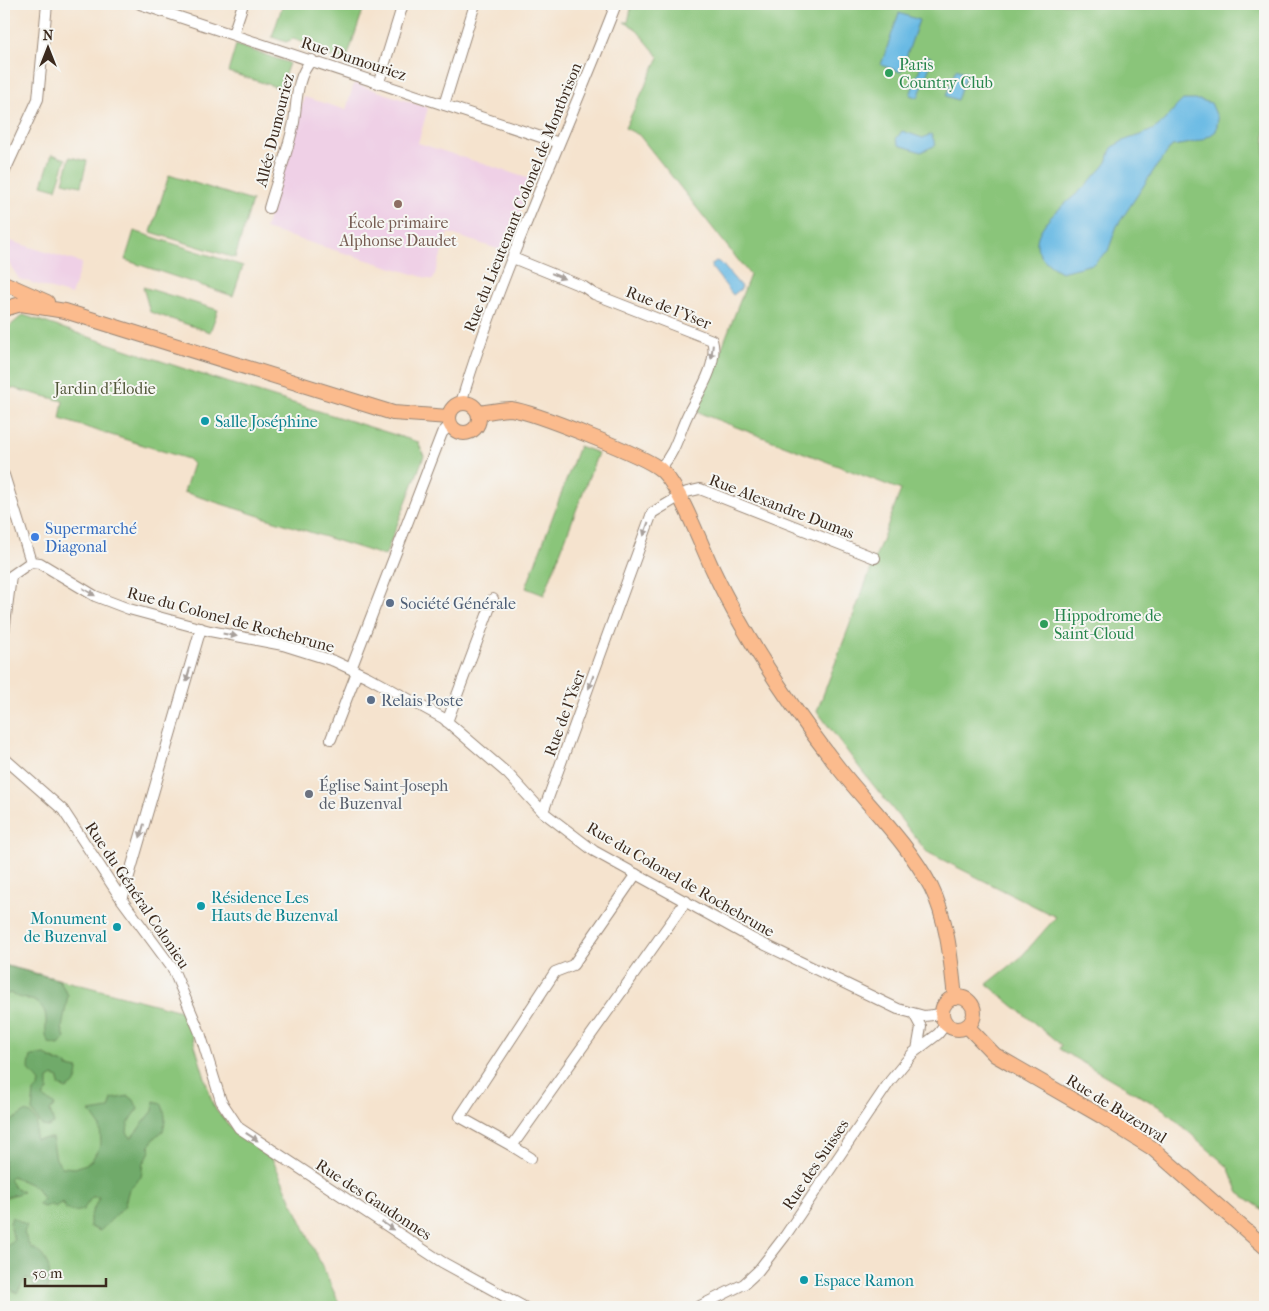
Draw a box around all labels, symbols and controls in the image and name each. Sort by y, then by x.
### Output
north arrow [22,22,72,72]
text: N [43,27,54,44]
street label: Rue Dumouriez [299,33,409,84]
place label: Paris Country Club [899,55,993,92]
street label: Rue du Lieutenant Colonel de Montbrison [460,59,586,335]
marker: Paris Country Club [883,67,895,79]
street label: Allée Dumouriez [251,71,298,190]
marker: École primaire Alphonse Daudet [392,198,404,210]
place label: École primaire Alphonse Daudet [338,212,457,250]
one-way arrow [551,273,565,281]
street label: Rue de l'Yser [623,282,714,333]
one-way arrow [708,345,716,361]
park label: Jardin d'Élodie [52,378,156,398]
place label: Salle Joséphine [215,412,318,431]
marker: Salle Joséphine [199,415,211,427]
street label: Rue Alexandre Dumas [707,470,857,543]
place label: Supermarché Diagonal [45,519,137,556]
one-way arrow [642,522,650,537]
marker: Supermarché Diagonal [29,531,41,543]
street label: Rue du Colonel de Rochebrune [125,583,337,656]
one-way arrow [82,588,95,597]
place label: Société Générale [400,594,516,613]
marker: Société Générale [384,597,396,609]
place label: Hippodrome de Saint-Cloud [1054,606,1162,643]
marker: Hippodrome de Saint-Cloud [1038,618,1050,630]
one-way arrow [222,631,238,639]
street label: Rue de l'Yser [540,667,589,759]
one-way arrow [183,668,191,683]
one-way arrow [587,675,595,690]
place label: Relais Poste [381,691,463,710]
marker: Relais Poste [365,694,377,706]
place label: Église Saint-Joseph de Buzenval [319,775,448,813]
marker: Église Saint-Joseph de Buzenval [303,788,315,800]
street label: Rue du Général Colonieu [81,818,194,972]
street label: Rue du Colonel de Rochebrune [584,818,778,941]
one-way arrow [137,824,145,839]
place label: Résidence Les Hauts de Buzenval [211,888,339,925]
marker: Résidence Les Hauts de Buzenval [195,900,207,912]
place label: Monument de Buzenval [24,909,108,946]
marker: Monument de Buzenval [111,921,123,933]
street label: Rue de Buzenval [1063,1070,1171,1147]
street label: Rue des Suisses [778,1115,853,1213]
one-way arrow [246,1132,259,1142]
street label: Rue des Gaudonnes [312,1155,435,1244]
one-way arrow [381,1221,395,1231]
scale bar [25,1256,106,1288]
text: 50 m [32,1264,63,1282]
place label: Espace Ramon [814,1271,915,1290]
marker: Espace Ramon [798,1274,810,1286]

